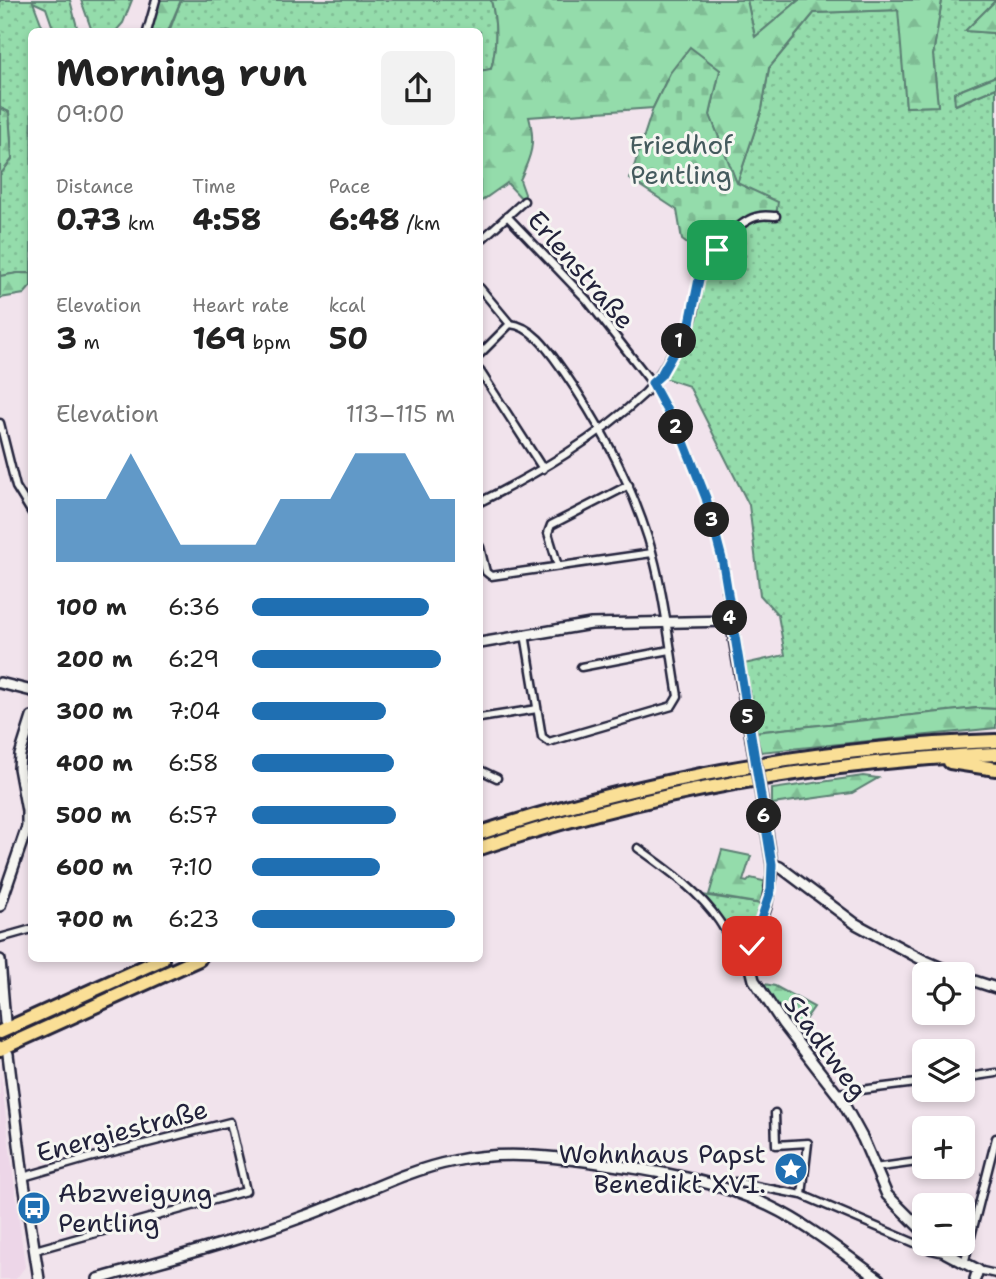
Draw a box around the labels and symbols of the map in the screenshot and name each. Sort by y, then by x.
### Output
park label: Friedhof Pentling [629,127,733,192]
street label: Erlenstraße [520,203,643,336]
pin [687,220,747,280]
pin: 1 [662,324,696,358]
pin: 2 [658,410,694,444]
pin: 3 [694,503,730,538]
pin: 4 [712,600,748,636]
pin: 5 [730,700,766,734]
pin: 6 [746,798,782,834]
pin [722,916,782,976]
street label: Stadtweg [777,987,876,1106]
street label: Energiestraße [33,1091,211,1170]
place label: Wohnhaus Papst Benedikt XVI. [558,1136,766,1201]
place icon: Wohnhaus Papst Benedikt XVI. [772,1150,810,1188]
place label: Abzweigung Pentling [58,1175,213,1240]
bus stop icon: Abzweigung Pentling [15,1189,53,1227]

